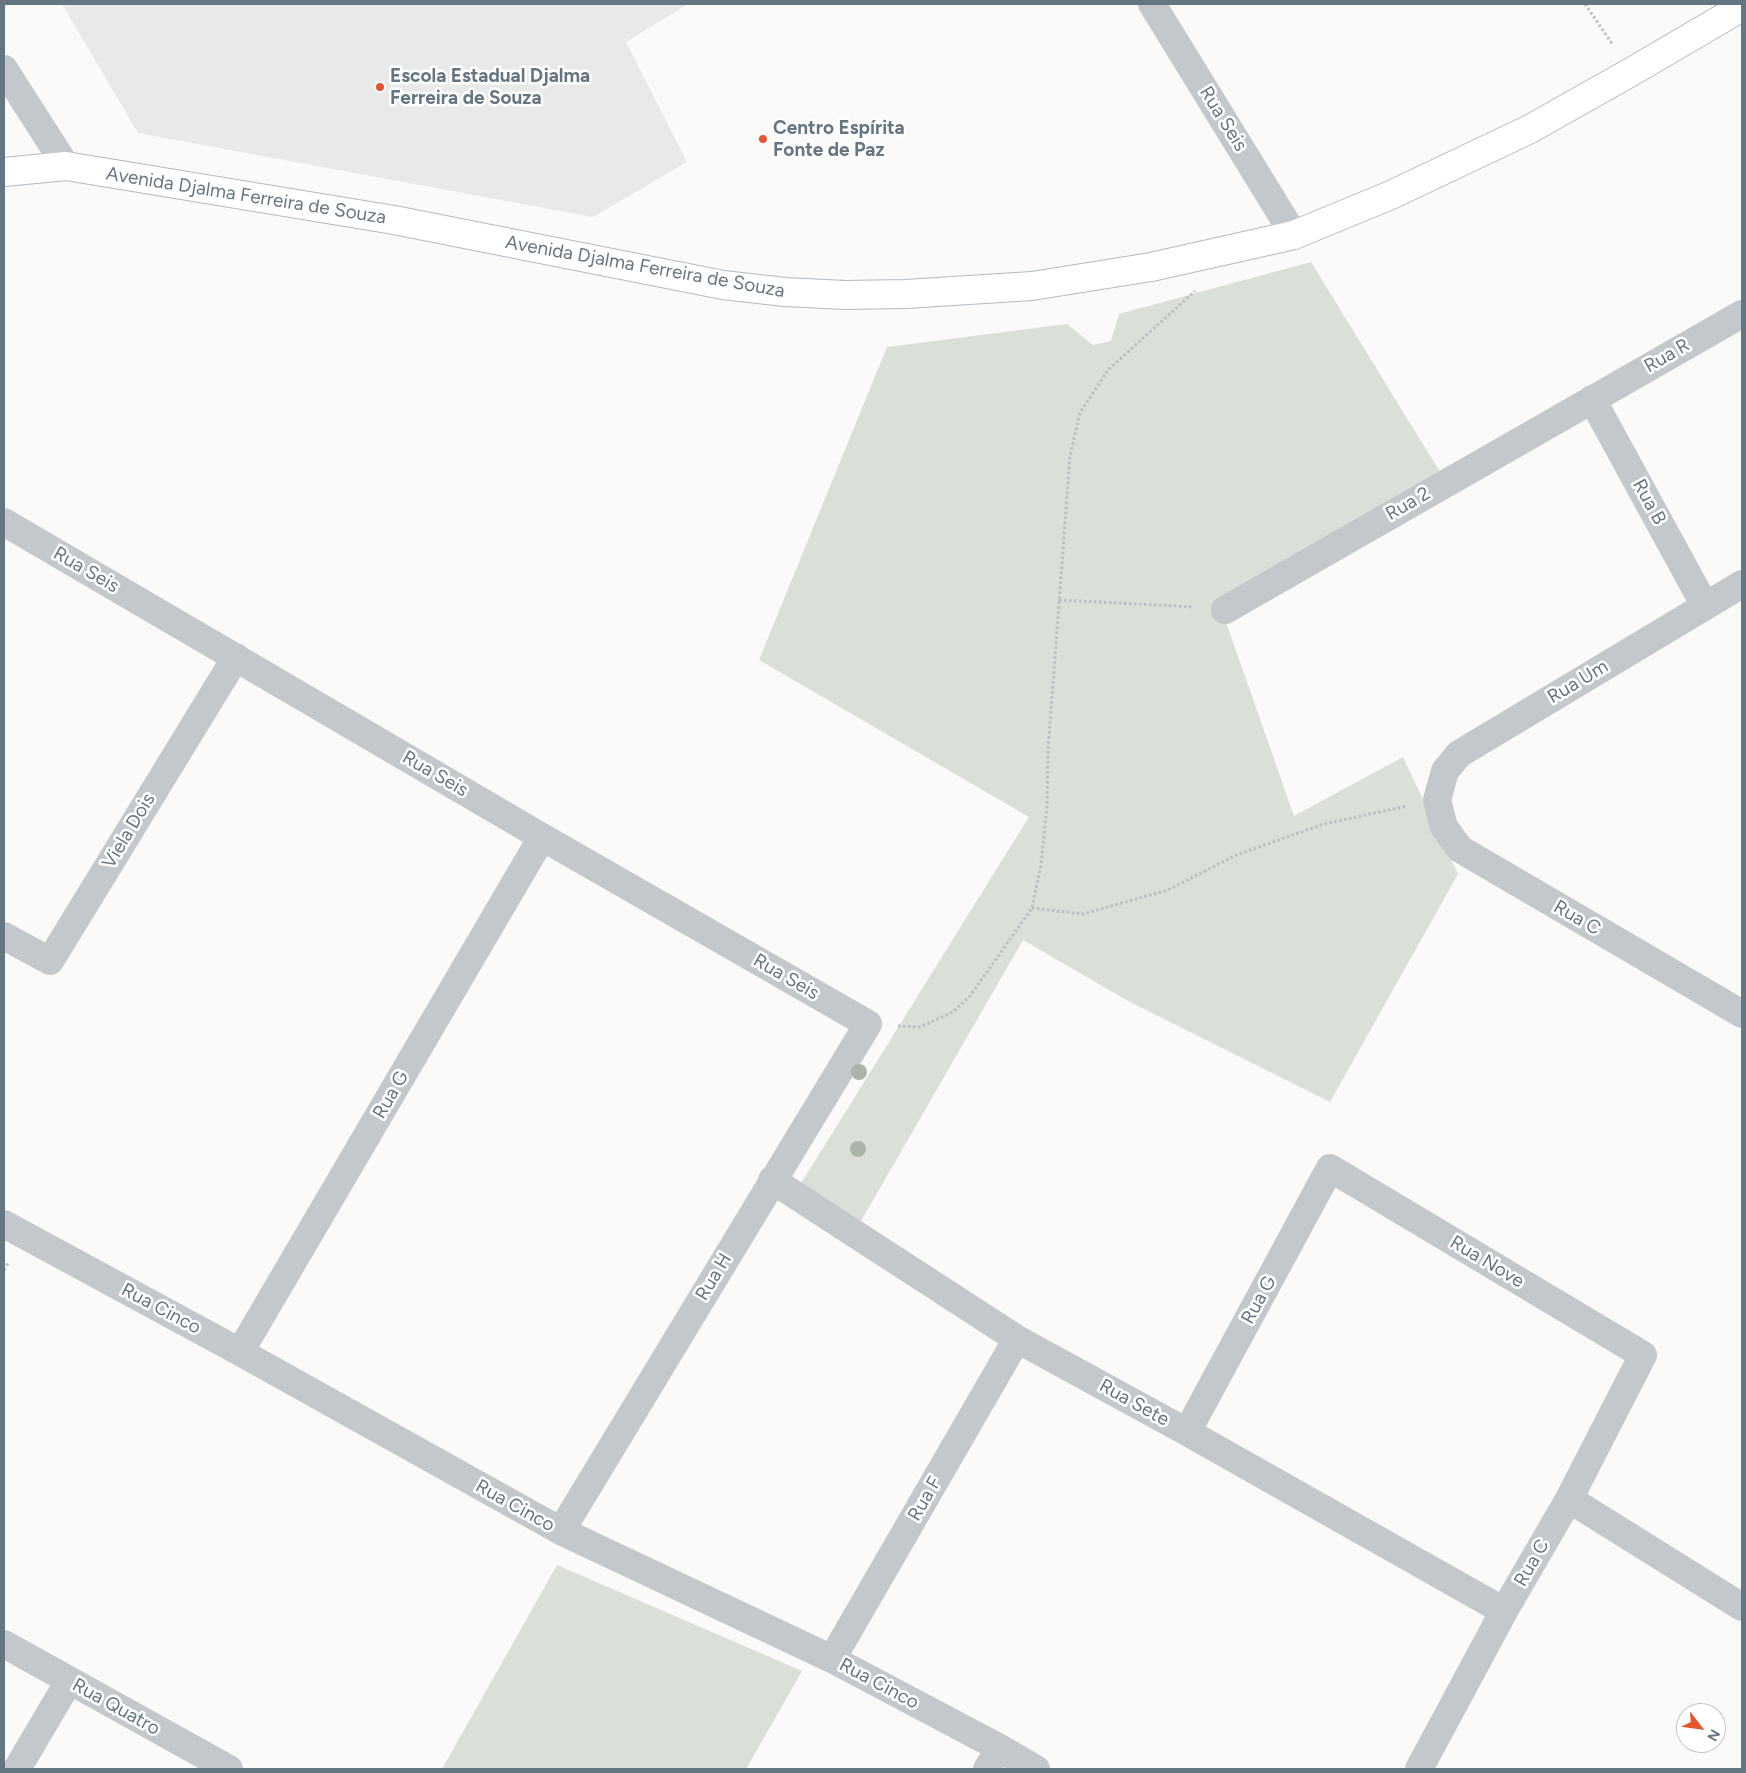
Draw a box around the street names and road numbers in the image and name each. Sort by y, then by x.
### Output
street label: Rua Seis [1194,82,1252,156]
street label: Avenida Djalma Ferreira de Souza [104,163,388,229]
street label: Avenida Djalma Ferreira de Souza [504,231,786,303]
street label: Rua R [1640,334,1694,378]
street label: Rua B [1627,475,1671,529]
street label: Rua 2 [1382,482,1434,526]
street label: Rua Seis [49,542,123,598]
street label: Rua Um [1544,655,1612,709]
street label: Rua Seis [398,746,472,802]
street label: Viela Dois [98,789,160,873]
street label: Rua C [1549,895,1605,941]
street label: Rua Seis [749,949,823,1005]
street label: Rua G [368,1067,414,1123]
street label: Rua Nove [1446,1231,1528,1293]
street label: Rua H [691,1249,737,1305]
street label: Rua G [1237,1272,1281,1328]
street label: Rua Cinco [117,1279,205,1339]
street label: Rua Sete [1095,1375,1173,1431]
street label: Rua F [903,1473,947,1525]
street label: Rua Cinco [471,1475,559,1537]
street label: Rua C [1509,1535,1555,1591]
street label: Rua Cinco [835,1654,923,1714]
street label: Rua Quatro [68,1674,164,1740]

